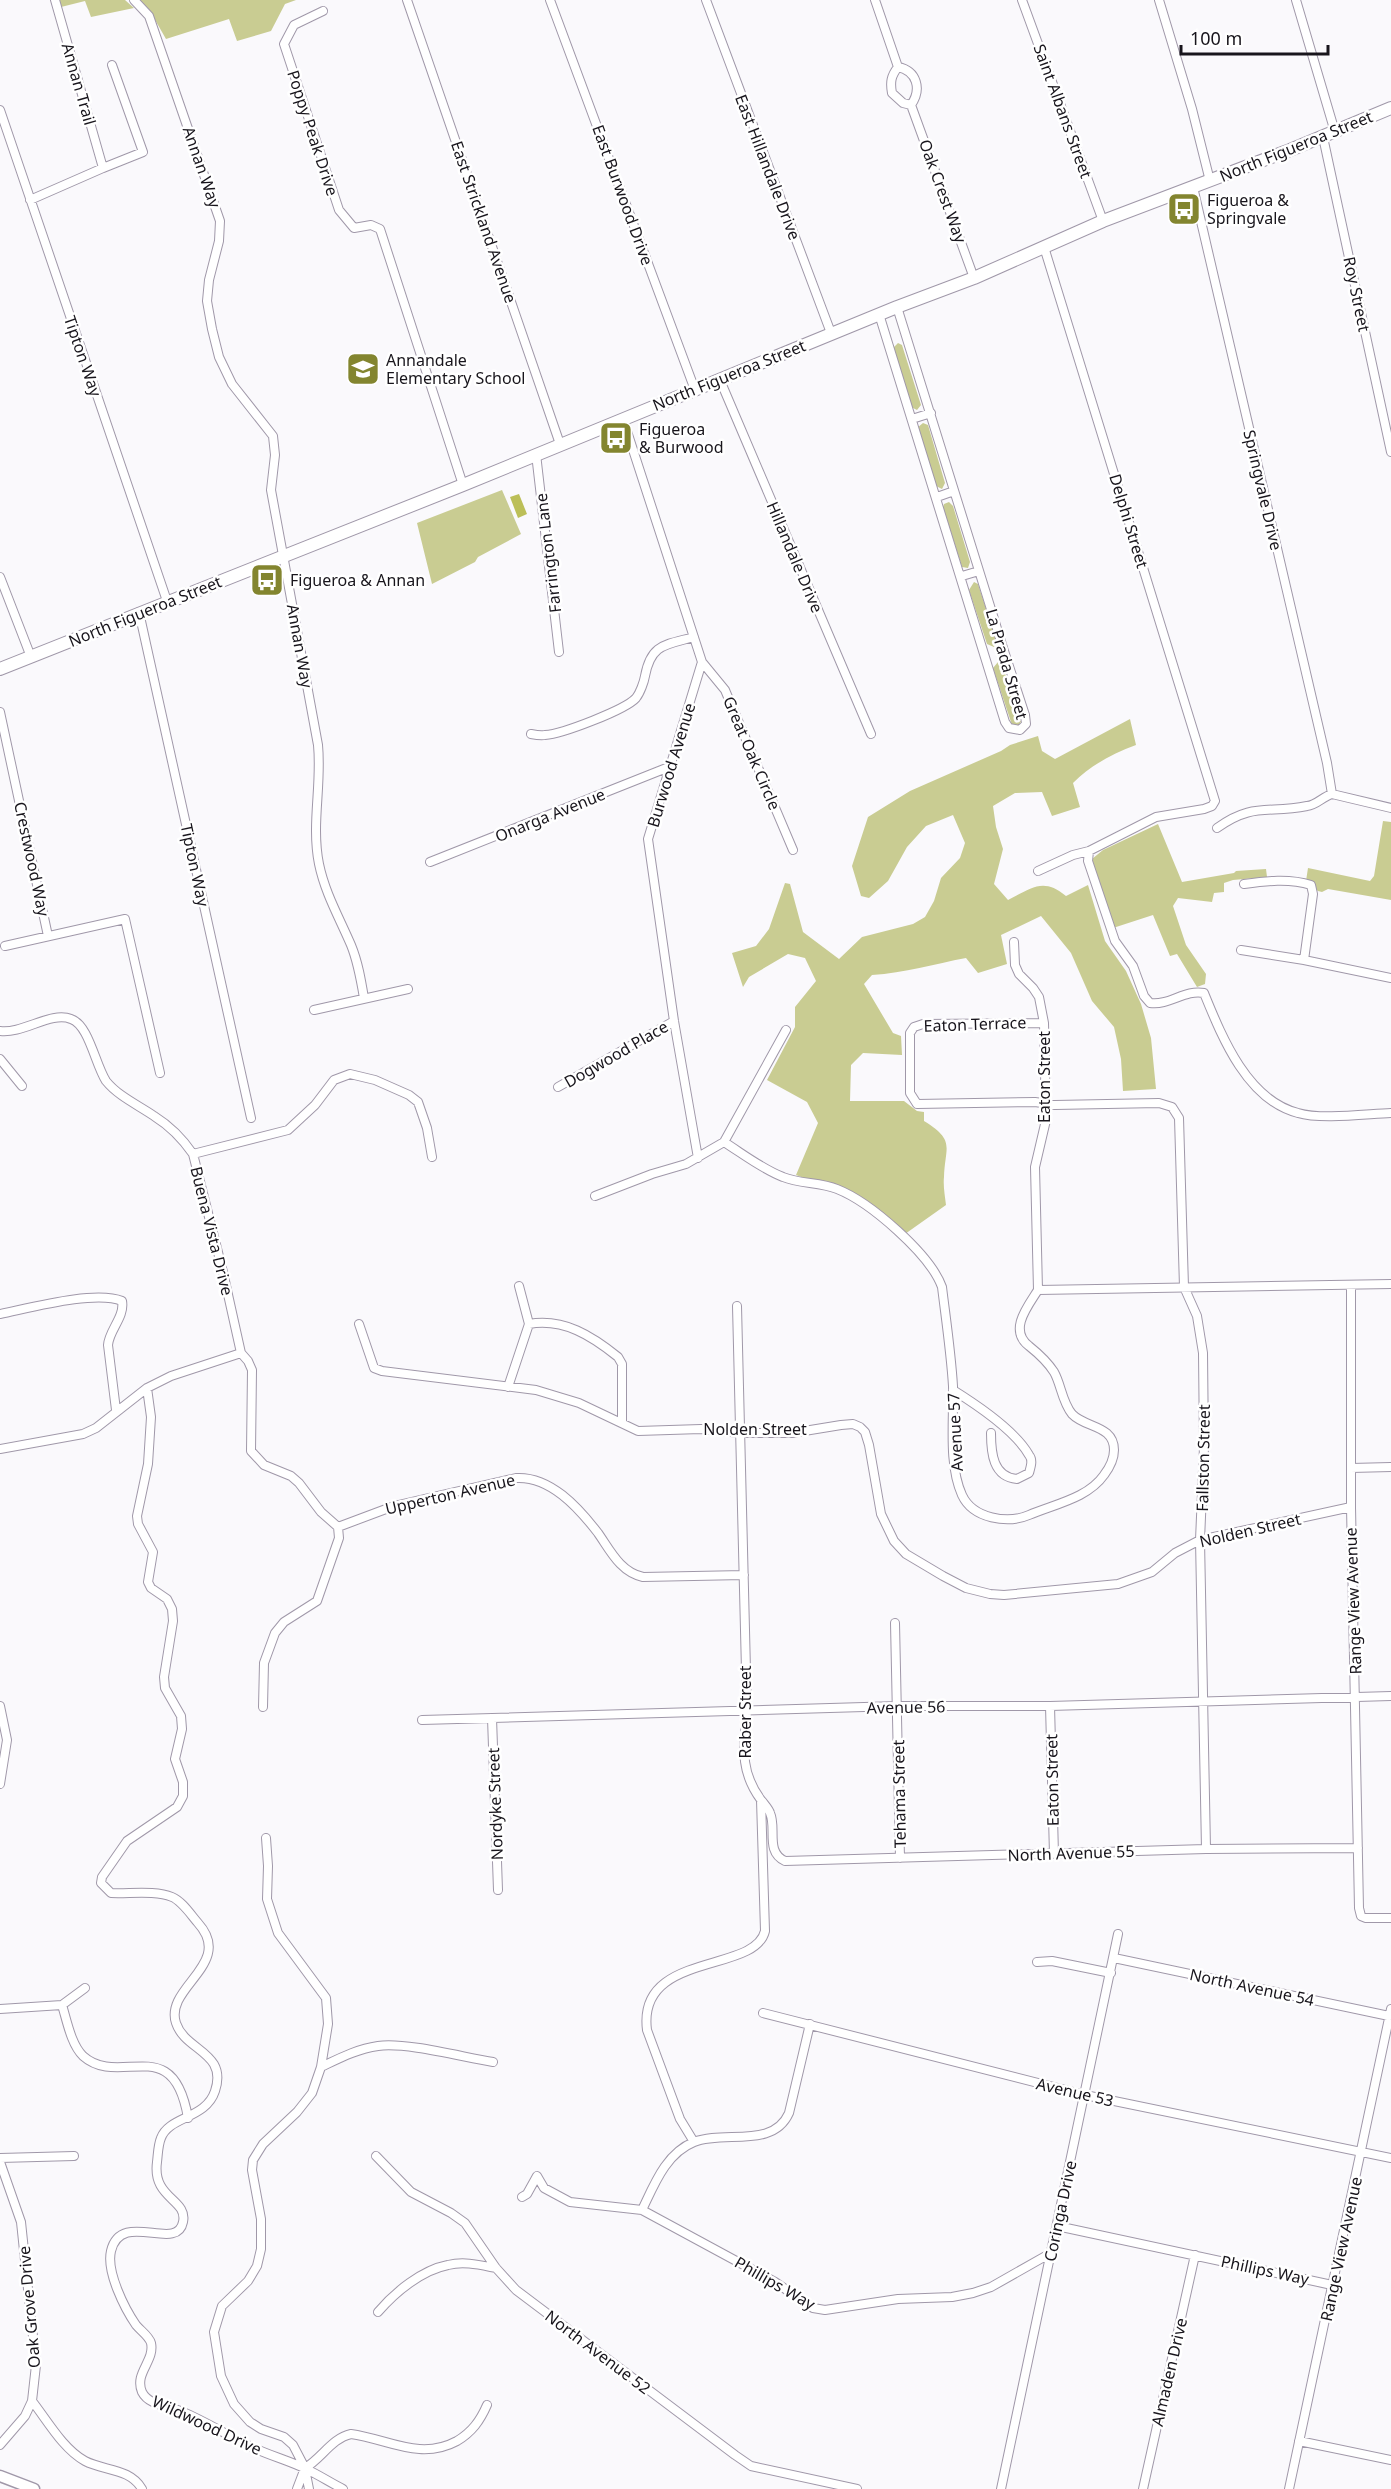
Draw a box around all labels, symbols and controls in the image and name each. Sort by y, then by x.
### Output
scale bar [1181,18,1328,56]
text: 100 m [1190,26,1242,50]
street label: Annan Trail [57,40,101,128]
street label: Saint Albans Street [1029,41,1098,181]
street label: Poppy Peak Drive [282,67,344,199]
street label: East Hillandale Drive [730,91,806,243]
street label: North Figueroa Street [1216,105,1376,187]
street label: East Burwood Drive [587,122,659,268]
street label: Annan Way [178,123,226,211]
street label: Oak Crest Way [914,136,972,247]
street label: East Strickland Avenue [446,138,522,306]
place label: Figueroa & Springvale [1207,189,1289,229]
bus stop icon: Figueroa & Springvale [1166,191,1202,227]
street label: Roy Street [1338,254,1376,334]
street label: Tipton Way [59,313,107,400]
street label: North Figueroa Street [649,334,809,416]
place label: Annandale Elementary School [386,349,525,389]
school or university icon: Annandale Elementary School [345,351,381,387]
place label: Figueroa & Burwood [639,418,724,458]
bus stop icon: Figueroa & Burwood [598,420,634,456]
street label: Springvale Drive [1238,428,1288,552]
street label: Delphi Street [1104,471,1154,571]
street label: Farrington Lane [530,492,566,614]
street label: Hillandale Drive [762,498,828,616]
bus stop icon: Figueroa & Annan [249,562,285,598]
place label: Figueroa & Annan [290,569,425,591]
street label: North Figueroa Street [65,570,225,652]
street label: Annan Way [282,602,318,690]
street label: La Prada Street [981,606,1033,722]
street label: Great Oak Circle [718,693,786,813]
street label: Burwood Avenue [642,700,700,830]
street label: Onarga Avenue [492,783,608,847]
street label: Crestwood Way [9,800,55,919]
street label: Tipton Way [175,822,215,909]
street label: Eaton Terrace [923,1011,1027,1037]
street label: Dogwood Place [560,1015,672,1093]
street label: Eaton Street [1033,1031,1055,1123]
street label: Buena Vista Drive [185,1164,239,1298]
street label: Avenue 57 [942,1392,968,1472]
street label: Fallston Street [1191,1404,1215,1512]
street label: Nolden Street [703,1418,807,1440]
street label: Upperton Avenue [383,1468,517,1520]
street label: Nolden Street [1197,1508,1303,1552]
street label: Range View Avenue [1339,1527,1367,1675]
street label: Raber Street [734,1665,756,1759]
street label: Avenue 56 [866,1695,946,1719]
street label: Eaton Street [1040,1734,1064,1826]
street label: Tehama Street [887,1739,911,1848]
street label: Nordyke Street [482,1747,508,1861]
street label: North Avenue 55 [1007,1840,1135,1866]
street label: North Avenue 54 [1188,1963,1316,2011]
street label: Avenue 53 [1034,2072,1116,2112]
street label: Coringa Drive [1039,2158,1081,2264]
street label: Range View Avenue [1315,2175,1367,2323]
street label: Oak Grove Drive [13,2245,45,2369]
street label: Phillips Way [1219,2250,1312,2290]
street label: Phillips Way [731,2251,820,2315]
street label: North Avenue 52 [541,2305,655,2399]
street label: Almaden Drive [1146,2316,1192,2428]
street label: Wildwood Drive [149,2390,265,2460]

